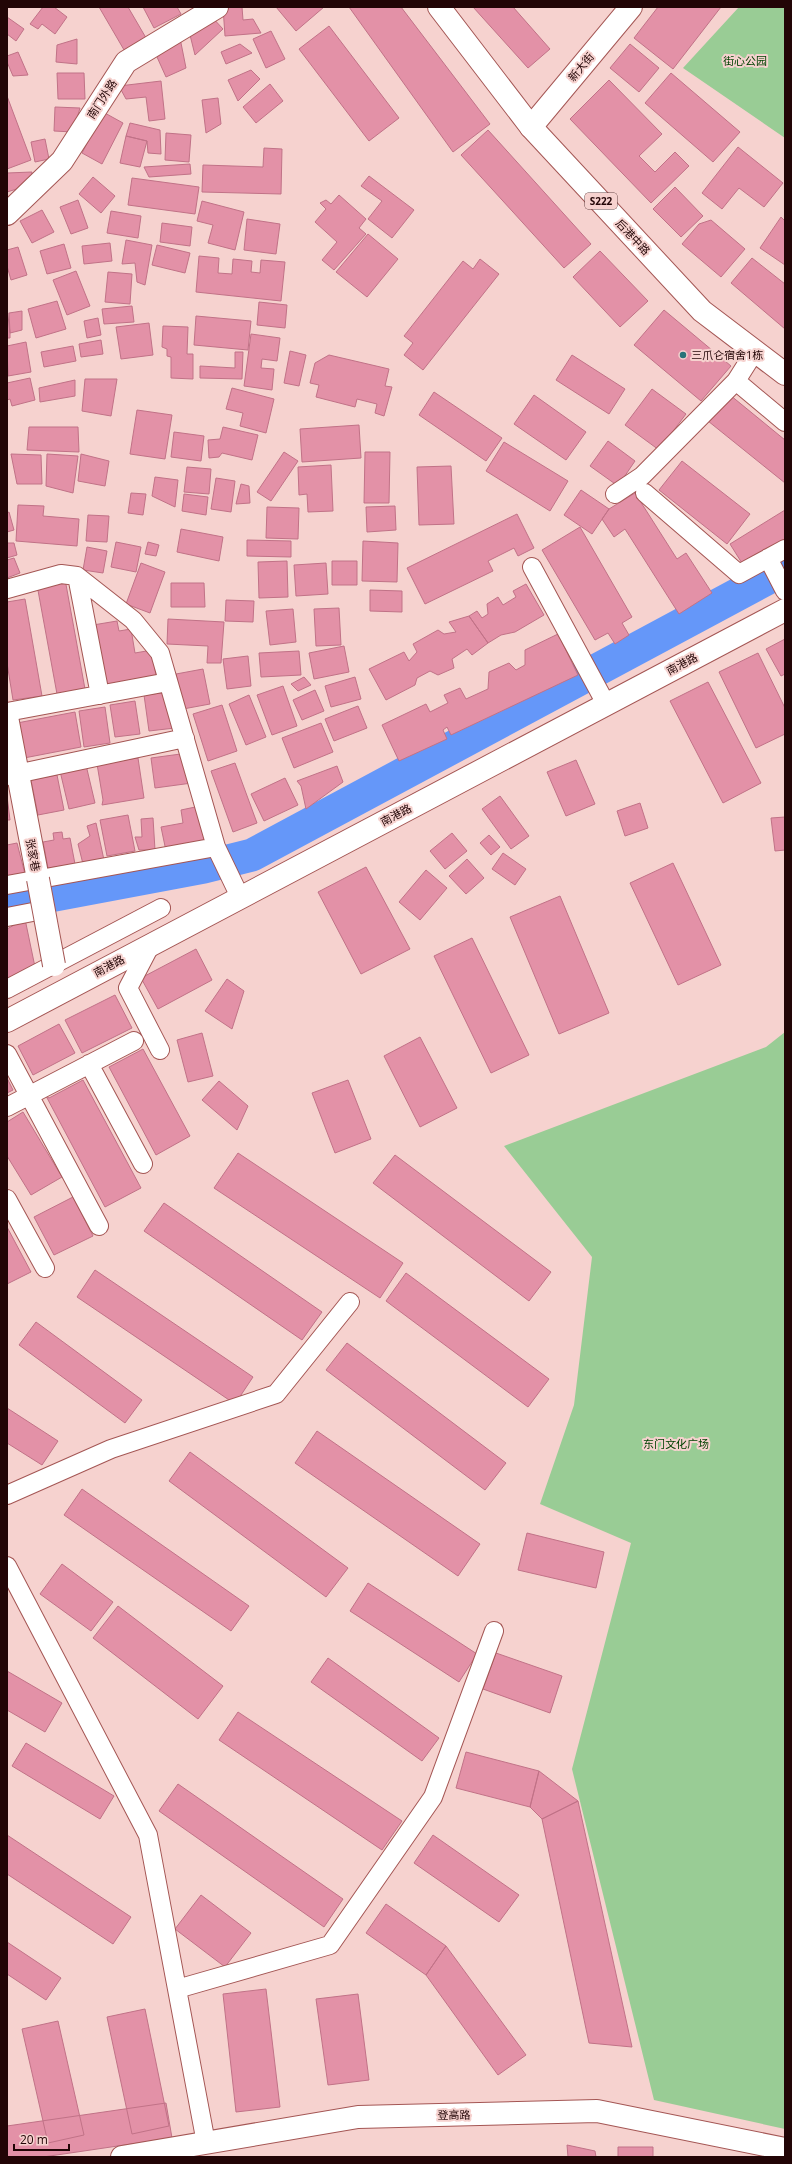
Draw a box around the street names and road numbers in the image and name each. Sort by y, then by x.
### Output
street label: 新大街 [564,49,597,84]
street label: 南门外路 [83,76,120,121]
road number: S222 [585,193,617,209]
street label: 后港中路 [613,215,654,258]
street label: 南港路 [664,649,700,678]
street label: 南港路 [378,800,414,829]
street label: 张家巷 [23,837,44,873]
street label: 南港路 [91,951,127,980]
street label: 登高路 [437,2107,471,2122]

